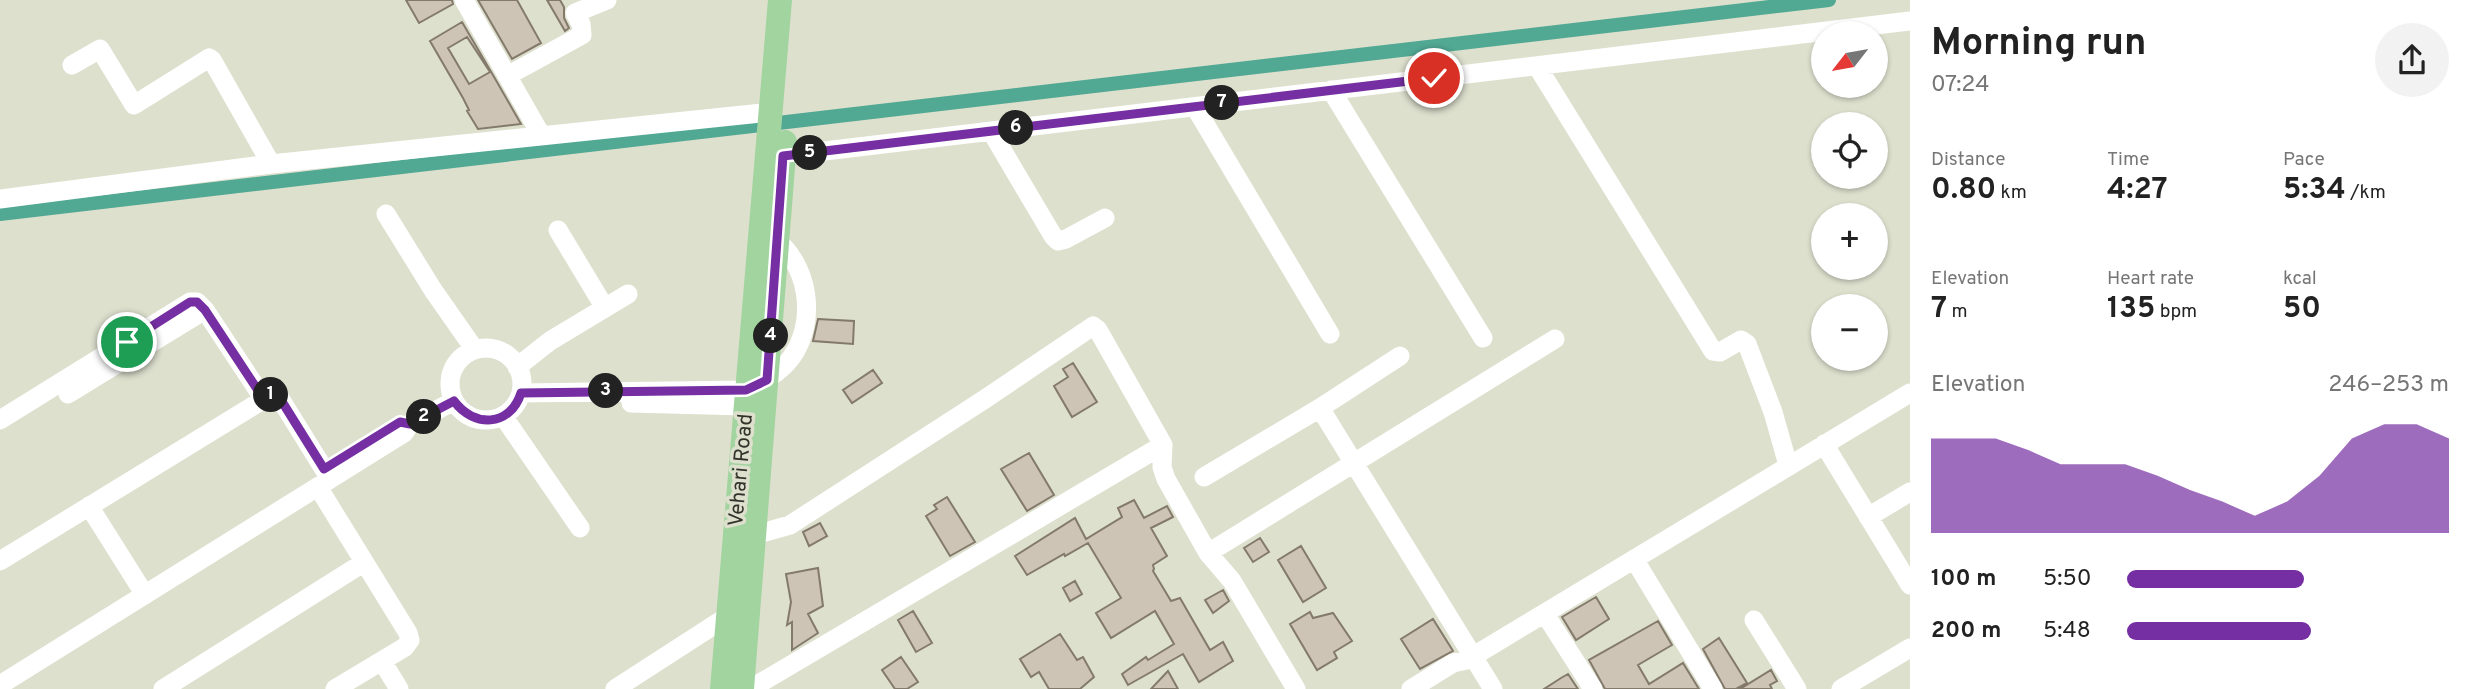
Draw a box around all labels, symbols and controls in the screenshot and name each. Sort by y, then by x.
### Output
text: Morning run [1931,20,2147,69]
north arrow [1811,21,1888,98]
map controls [1811,21,1888,371]
button: share [2375,23,2449,97]
pin [1404,48,1464,108]
icon: check [1415,59,1453,97]
text: 07:24 [1931,71,1989,100]
pin: 7 [1204,86,1240,120]
text: 7 [1216,90,1227,114]
pin: 6 [998,110,1034,146]
button: locate [1811,112,1888,189]
text: 6 [1010,115,1021,139]
pin: 5 [792,136,828,170]
text: 5 [804,140,815,164]
text: Distance [1931,148,2006,172]
text: Time [2107,148,2150,172]
text: Pace [2283,148,2325,172]
text: 0.80 [1931,172,1996,209]
text: 4:27 [2107,172,2168,209]
text: 5:34 [2283,172,2346,209]
text: km [1996,181,2027,205]
text: /km [2346,181,2386,205]
button: + [1811,203,1888,280]
text: Elevation [1931,267,2009,291]
text: Heart rate [2107,267,2194,291]
text: kcal [2283,267,2317,291]
text: 7 [1931,291,1947,328]
text: 135 [2107,291,2155,328]
text: 50 [2283,291,2321,328]
button: − [1811,294,1888,371]
text: m [1947,300,1968,324]
text: bpm [2155,300,2197,324]
pin [97,312,157,372]
pin: 4 [754,318,788,354]
icon: arrive [108,323,146,361]
text: 4 [764,323,777,347]
text: Elevation [1931,371,2026,400]
text: 246–253 m [2328,371,2449,400]
pin: 3 [588,374,624,408]
pin: 1 [254,378,288,412]
text: 3 [600,378,611,402]
text: 1 [267,382,274,406]
pin: 2 [406,400,442,434]
text: 2 [418,404,429,428]
street label: Vehari Road [723,413,760,528]
text: 100 m [1931,565,1996,594]
text: 5:50 [2043,565,2091,594]
text: 200 m [1931,617,2001,646]
text: 5:48 [2043,617,2091,646]

